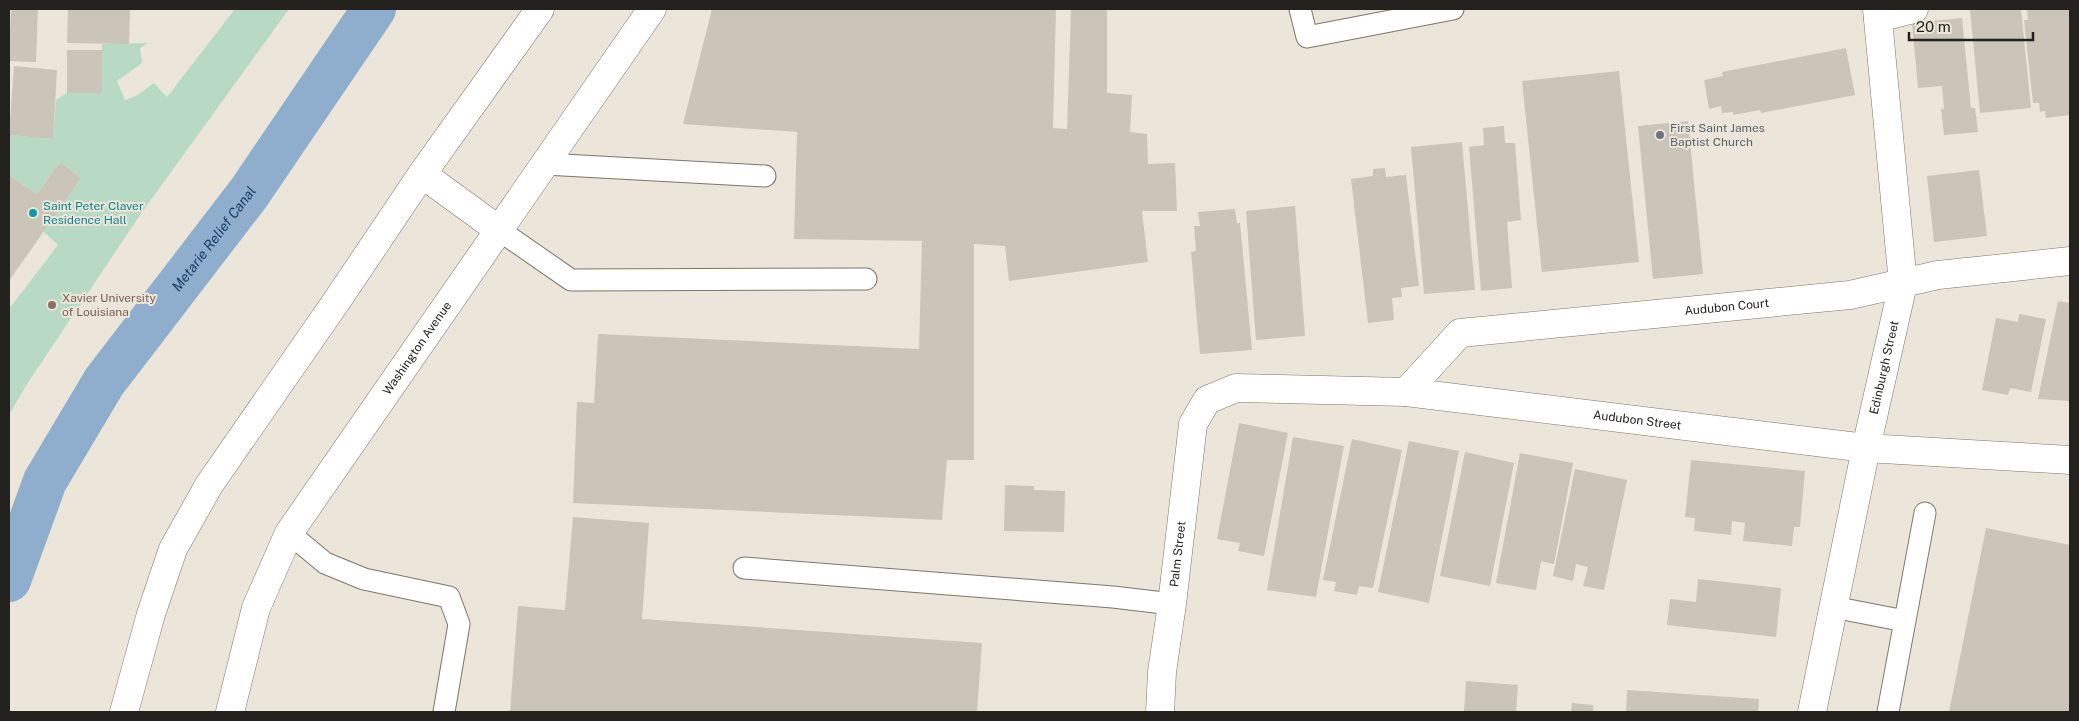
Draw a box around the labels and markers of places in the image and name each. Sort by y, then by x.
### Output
place label: First Saint James Baptist Church [1670,121,1765,149]
marker: First Saint James Baptist Church [1654,129,1666,141]
place label: Saint Peter Claver Residence Hall [43,199,144,227]
marker: Saint Peter Claver Residence Hall [27,207,39,219]
place label: Xavier University of Louisiana [62,291,156,319]
marker: Xavier University of Louisiana [46,299,58,311]

